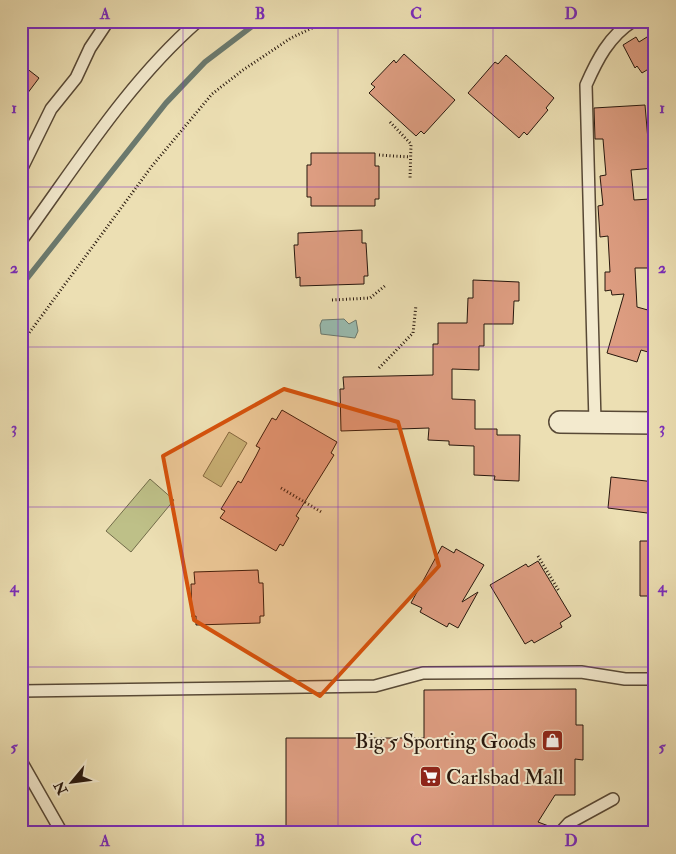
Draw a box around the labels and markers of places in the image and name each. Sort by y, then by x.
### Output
place label: Big 5 Sporting Goods [355,728,536,755]
shop icon: Big 5 Sporting Goods [540,729,564,753]
place label: Carlsbad Mall [446,764,564,791]
supermarket icon: Carlsbad Mall [418,765,442,789]

